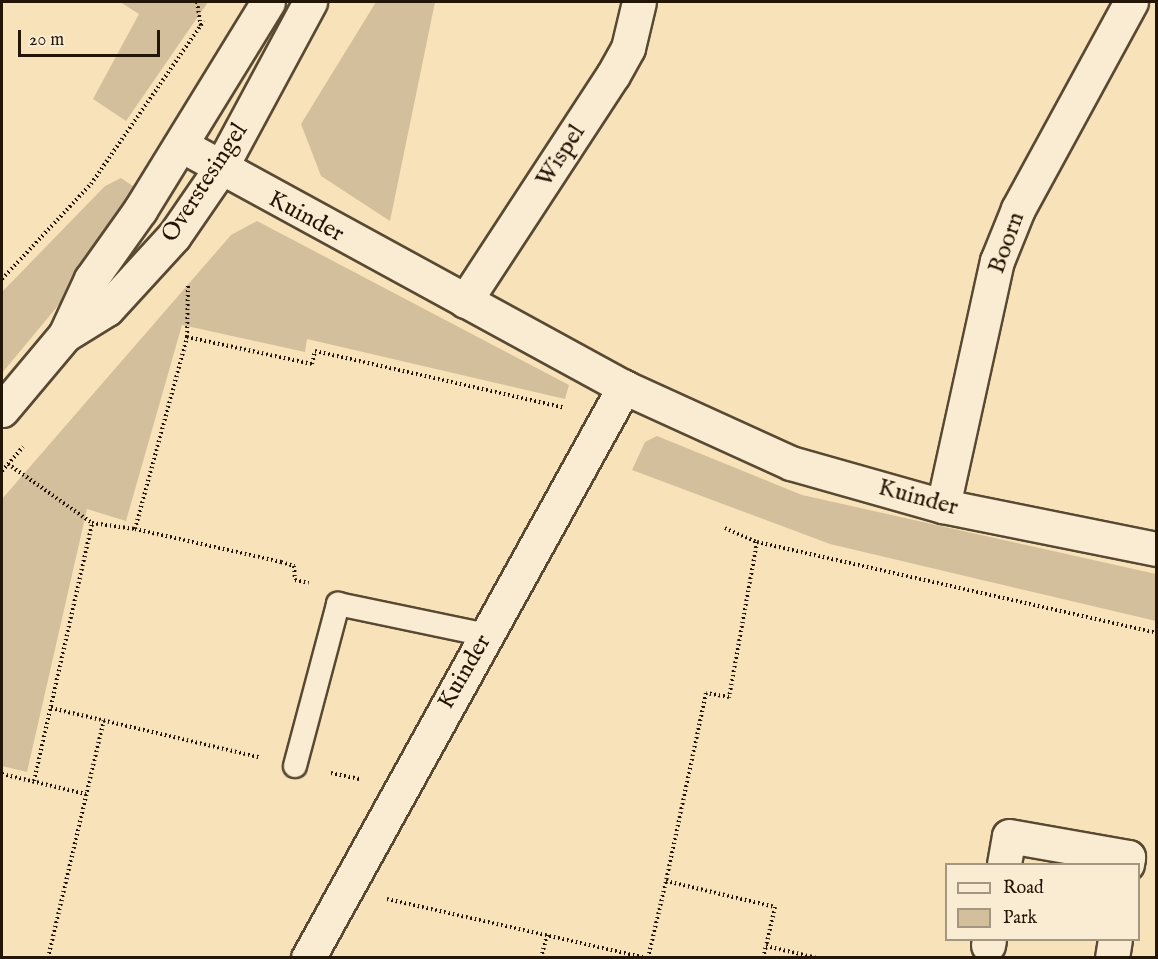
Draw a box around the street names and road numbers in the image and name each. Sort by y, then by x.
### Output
street label: Overstesingel [156,118,254,248]
street label: Wispel [530,119,592,193]
street label: Kuinder [263,185,349,249]
street label: Boorn [983,208,1031,278]
street label: Kuinder [875,474,961,522]
street label: Kuinder [432,629,498,715]

